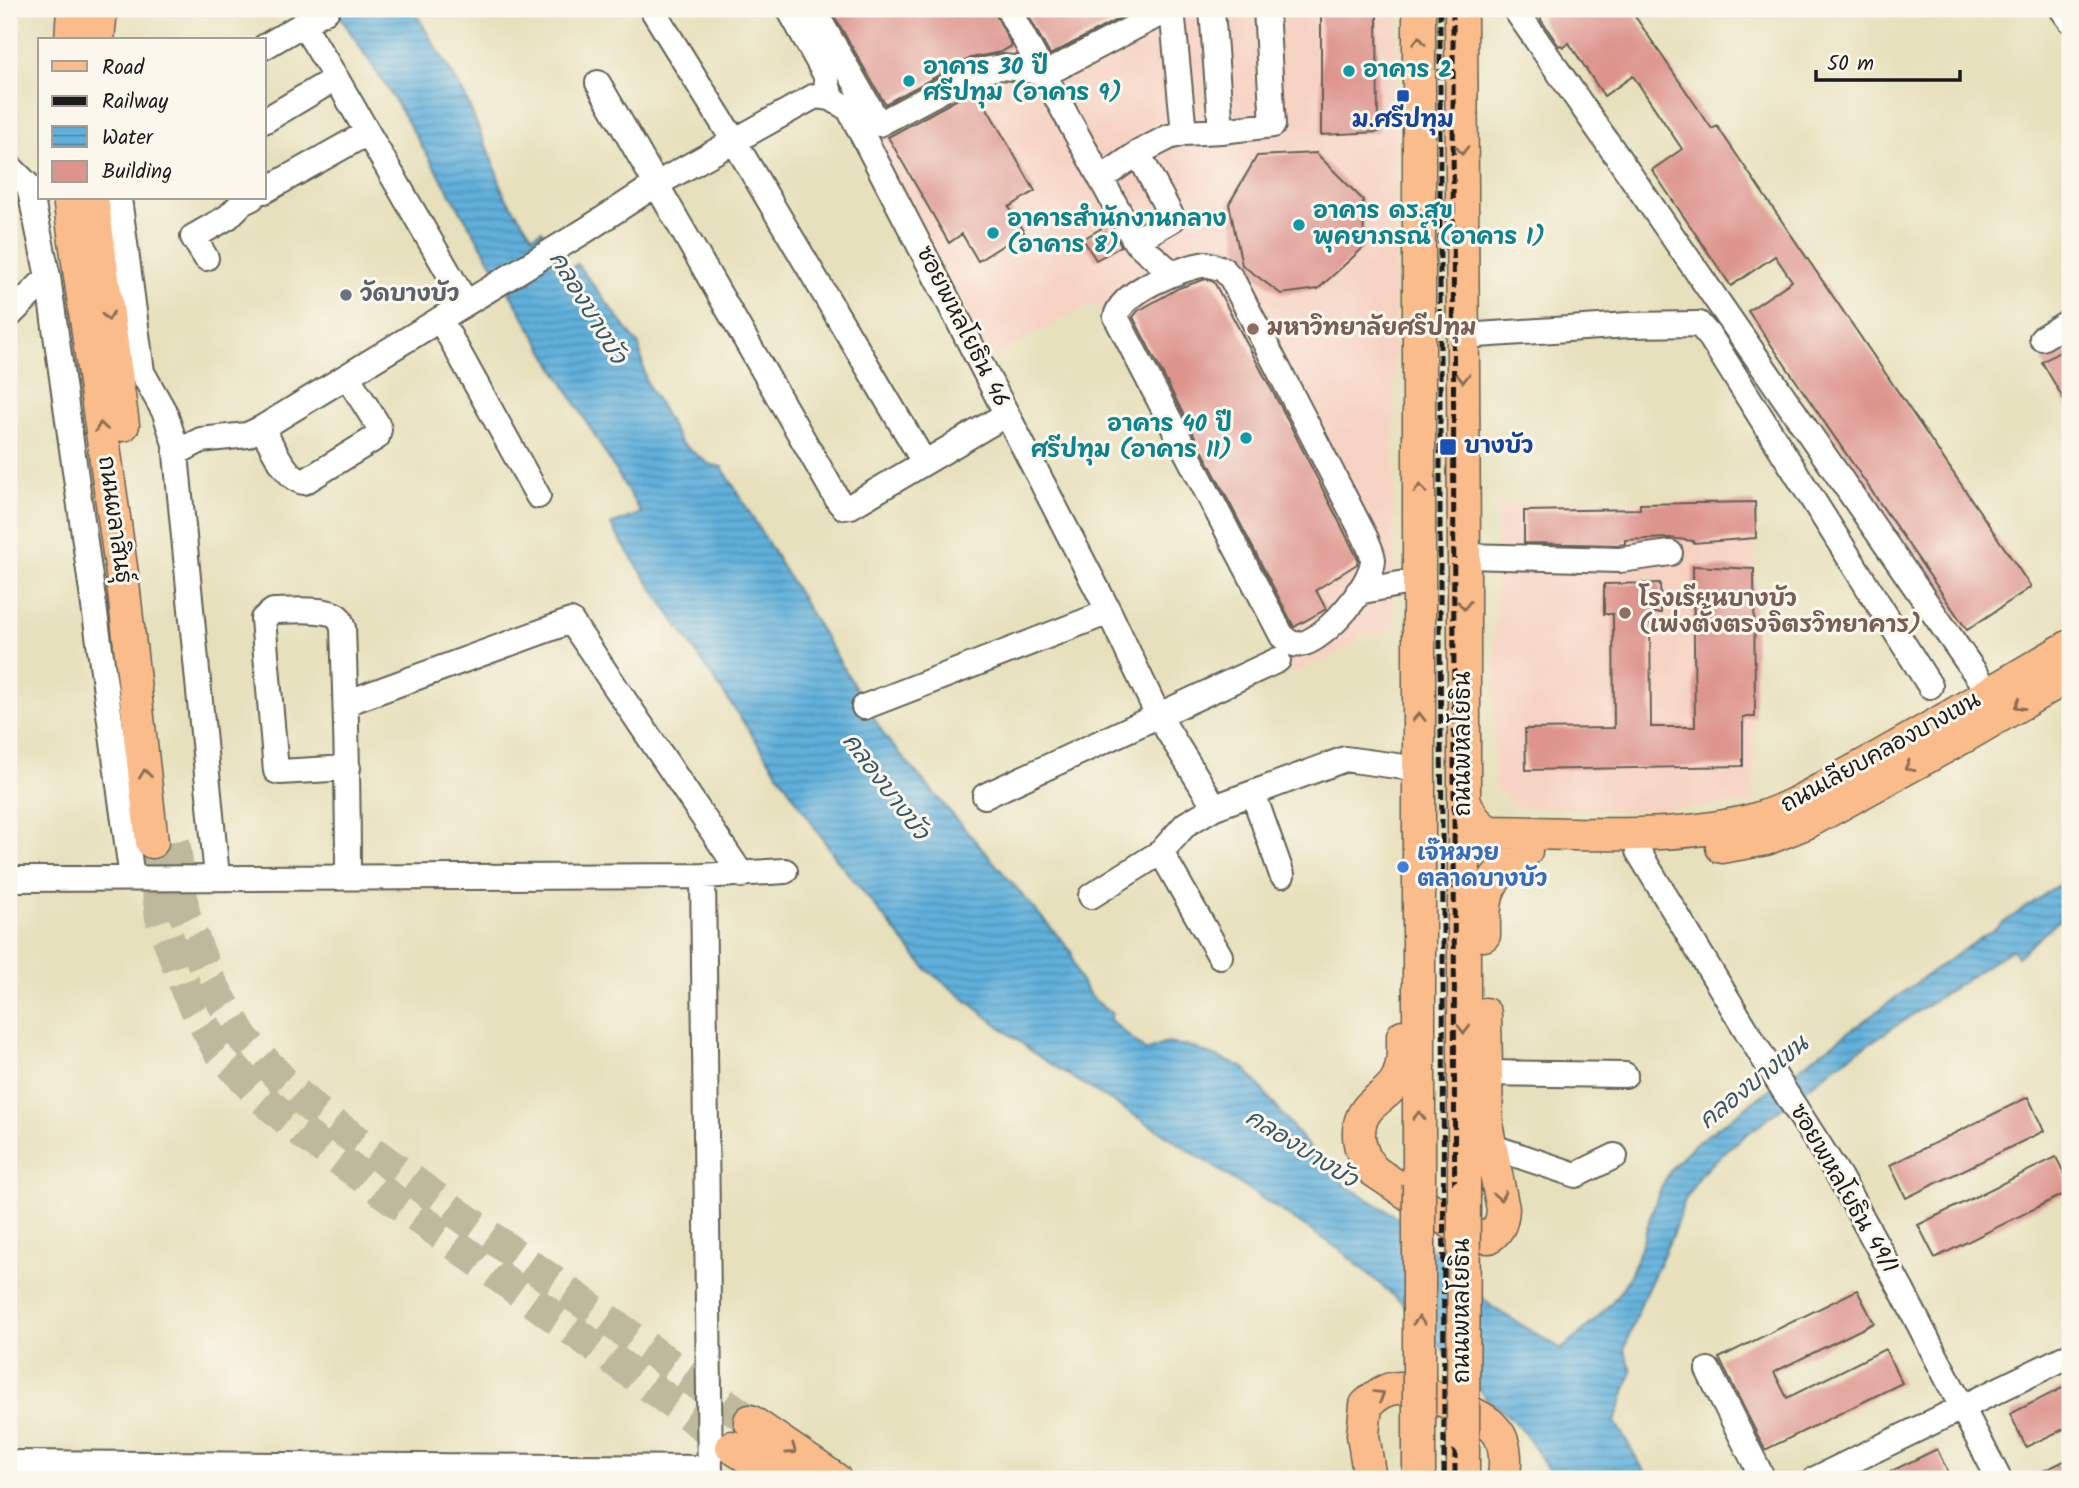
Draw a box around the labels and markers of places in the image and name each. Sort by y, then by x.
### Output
place label: อาคาร 30 ปี ศรีปทุม (อาคาร 9) [923,50,1122,112]
place label: อาคาร 2 [1363,53,1452,89]
marker: อาคาร 2 [1341,63,1357,79]
marker: อาคาร 30 ปี ศรีปทุม (อาคาร 9) [901,73,917,89]
marker: ม.ศรีปทุม [1395,88,1411,104]
place label: ม.ศรีปทุม [1352,103,1454,139]
place label: อาคาร ดร.สุข พุคยาภรณ์ (อาคาร 1) [1313,194,1545,256]
place label: อาคารสำนักงานกลาง (อาคาร 8) [1007,202,1227,264]
marker: อาคาร ดร.สุข พุคยาภรณ์ (อาคาร 1) [1291,217,1307,233]
marker: อาคารสำนักงานกลาง (อาคาร 8) [985,225,1001,241]
place label: วัดบางบัว [360,277,459,313]
marker: วัดบางบัว [338,287,354,303]
place label: มหาวิทยาลัยศรีปทุม [1267,311,1477,347]
marker: มหาวิทยาลัยศรีปทุม [1245,321,1261,337]
place label: อาคาร 40 ปี ศรีปทุม (อาคาร 11) [1031,407,1232,469]
place label: บางบัว [1464,429,1533,465]
marker: อาคาร 40 ปี ศรีปทุม (อาคาร 11) [1238,430,1254,446]
marker: บางบัว [1438,437,1458,457]
place label: โรงเรียนบางบัว (เพ่งตั้งตรงจิตรวิทยาคาร) [1638,582,1921,644]
marker: โรงเรียนบางบัว (เพ่งตั้งตรงจิตรวิทยาคาร) [1617,605,1633,621]
place label: เจ๊หมวย ตลาดบางบัว [1417,836,1547,898]
marker: เจ๊หมวย ตลาดบางบัว [1395,859,1411,875]

